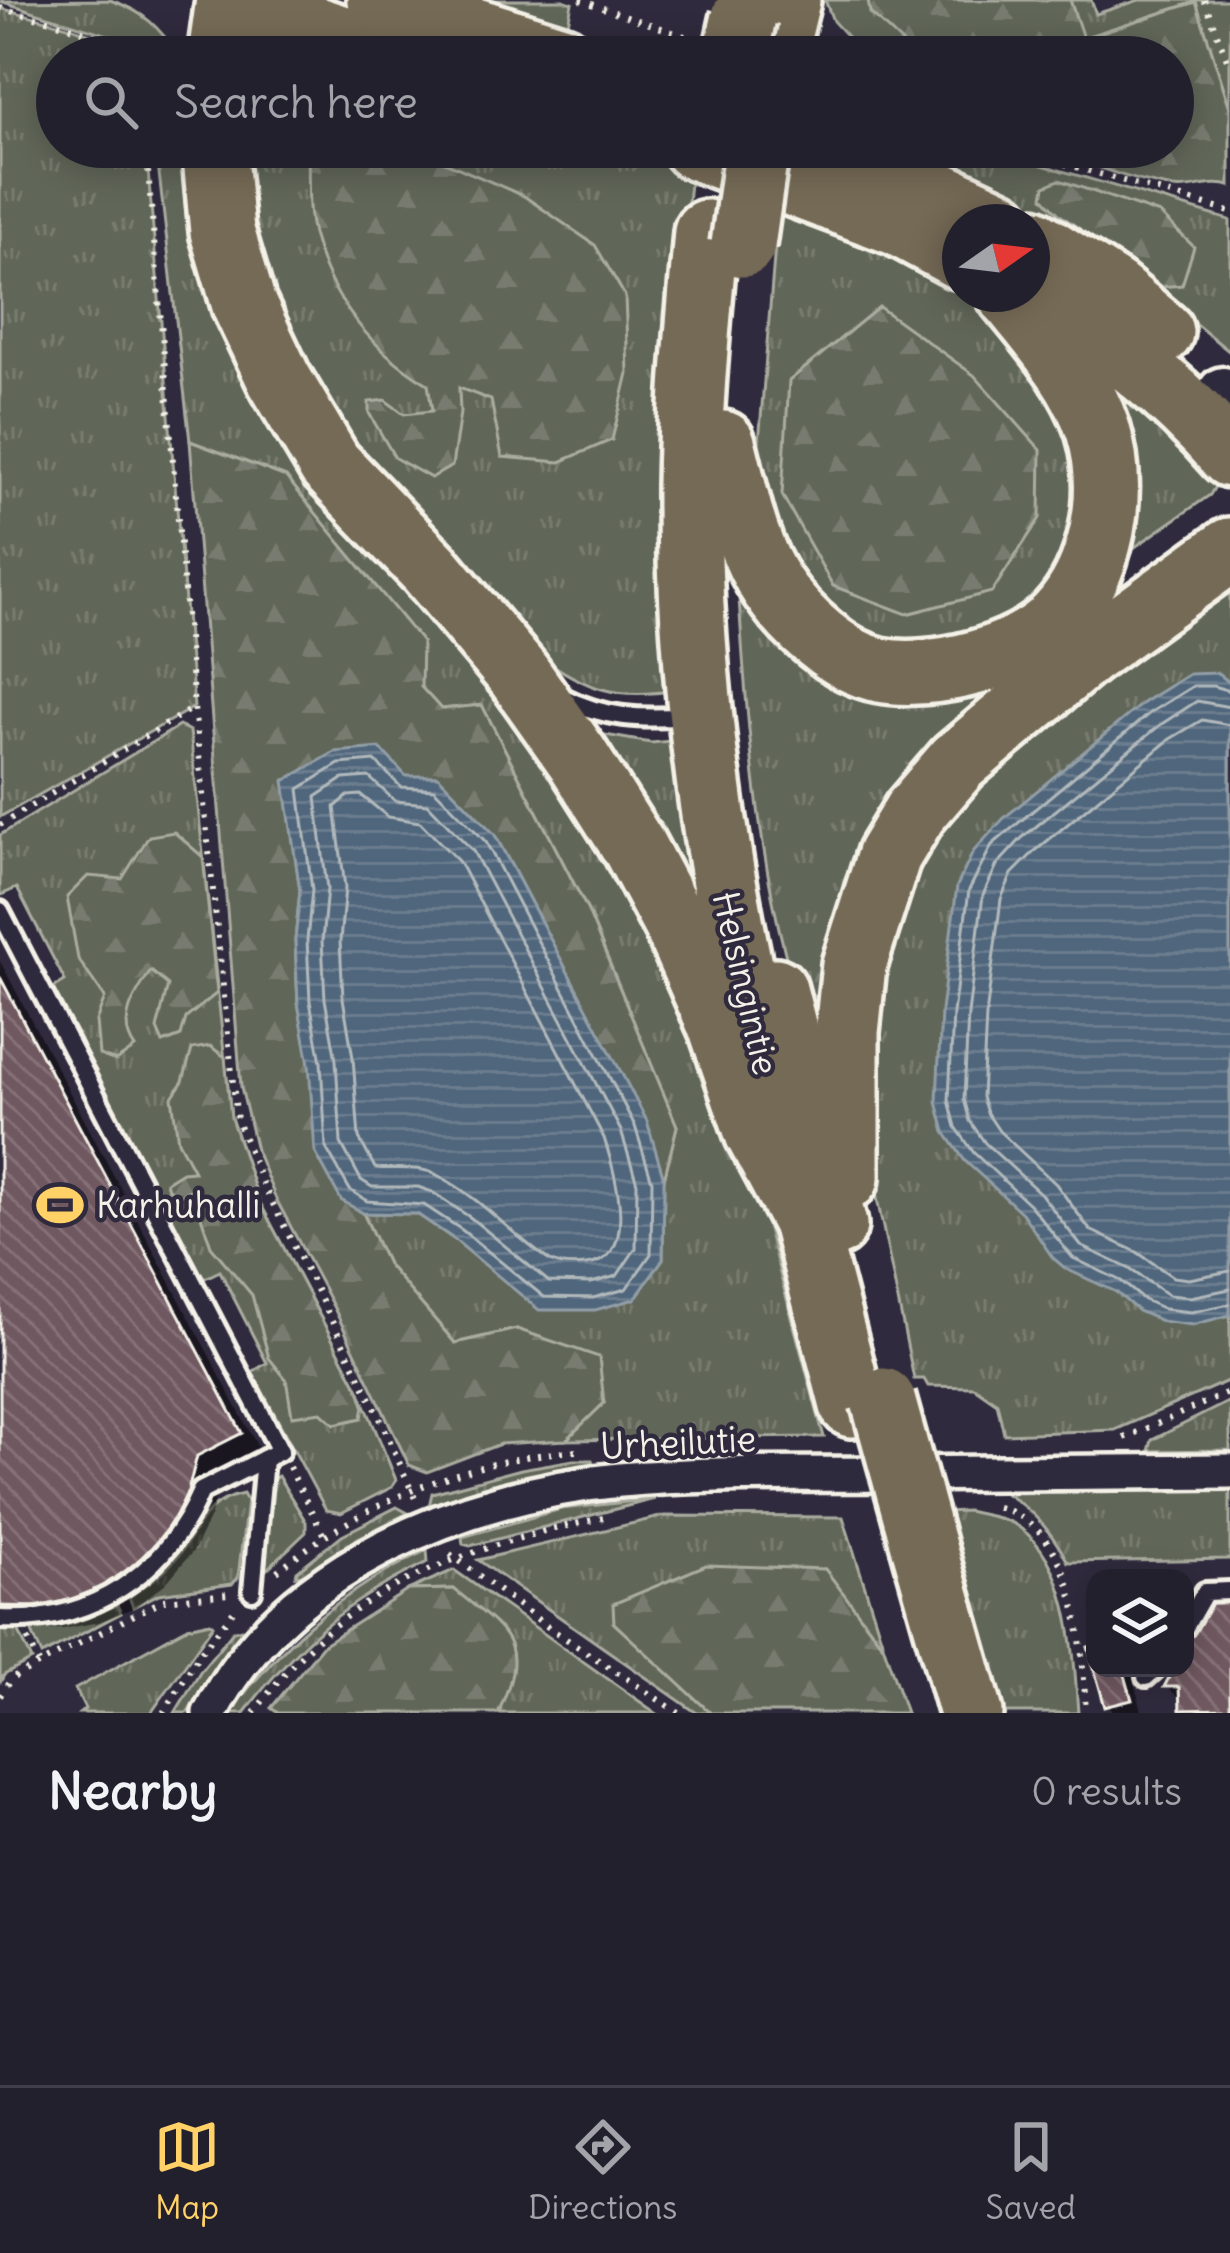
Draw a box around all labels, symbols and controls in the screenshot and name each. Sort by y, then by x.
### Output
search box [36,36,1194,168]
icon: search [78,69,144,135]
text: Search here [174,74,418,130]
north arrow [942,204,1050,312]
street label: Helsingintie [703,887,788,1079]
sports icon: Karhuhalli [35,1180,85,1230]
place label: Karhuhalli [96,1183,260,1228]
street label: Urheilutie [599,1416,757,1469]
map controls [1086,1569,1194,1677]
button: layers [1086,1569,1194,1677]
text: Nearby [48,1759,217,1823]
text: 0 results [1031,1767,1182,1816]
tab: Map [154,2114,220,2228]
tab: Directions [528,2114,677,2228]
tab: Saved [986,2114,1076,2228]

